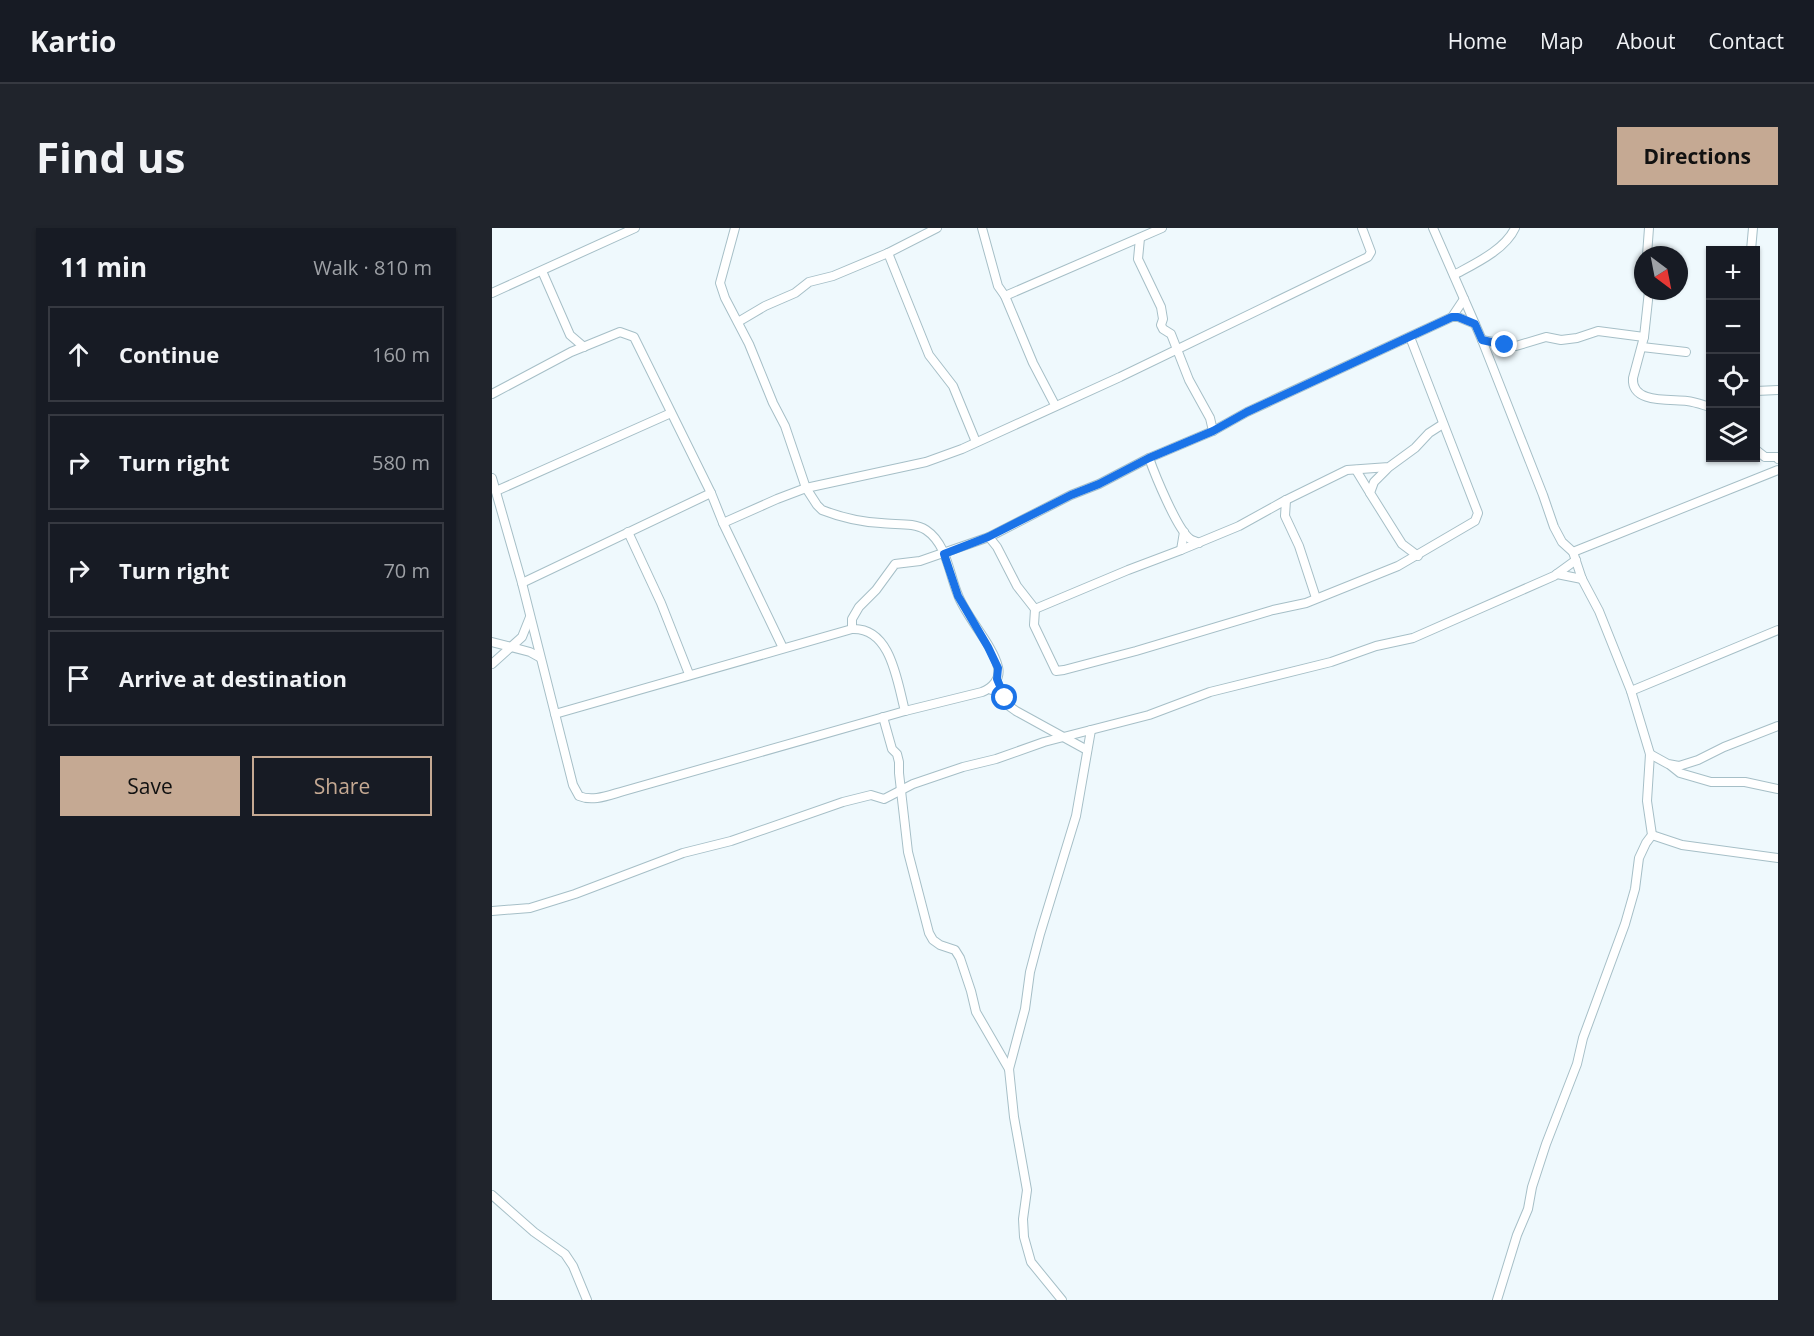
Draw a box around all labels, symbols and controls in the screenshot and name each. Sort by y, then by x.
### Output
text: Kartio [30,22,116,60]
text: Home [1448,27,1507,55]
text: Map [1540,27,1583,55]
text: About [1616,27,1676,55]
text: Contact [1709,27,1784,55]
button: Directions [1617,127,1778,185]
text: Find us [36,128,185,185]
north arrow [1634,246,1688,300]
map controls [1706,246,1760,462]
button: + [1706,246,1760,300]
text: 11 min [60,249,147,285]
text: Walk · 810 m [313,254,432,281]
button: − [1706,300,1760,354]
route end [1491,331,1517,357]
icon: ahead [62,338,95,371]
text: Continue [119,339,219,369]
text: 160 m [372,341,430,368]
button: locate [1706,354,1760,408]
button: layers [1706,408,1760,462]
icon: right [62,446,95,479]
text: Turn right [119,447,230,477]
text: 580 m [372,449,430,476]
icon: right [62,554,95,587]
text: Turn right [119,555,230,585]
text: 70 m [383,557,430,584]
icon: arrive [62,662,95,695]
text: Arrive at destination [119,663,347,693]
route start [991,684,1017,710]
button: Save [60,756,240,816]
button: Share [252,756,432,816]

